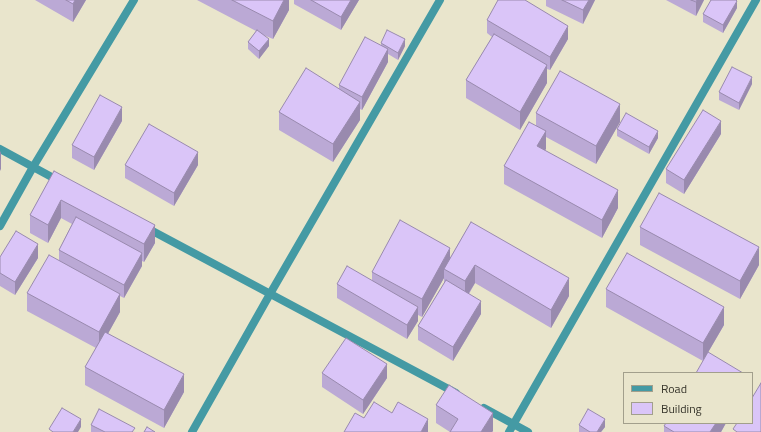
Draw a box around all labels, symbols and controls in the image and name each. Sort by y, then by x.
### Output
legend [623,372,753,424]
text: Road [661,379,687,398]
text: Building [661,399,702,418]

